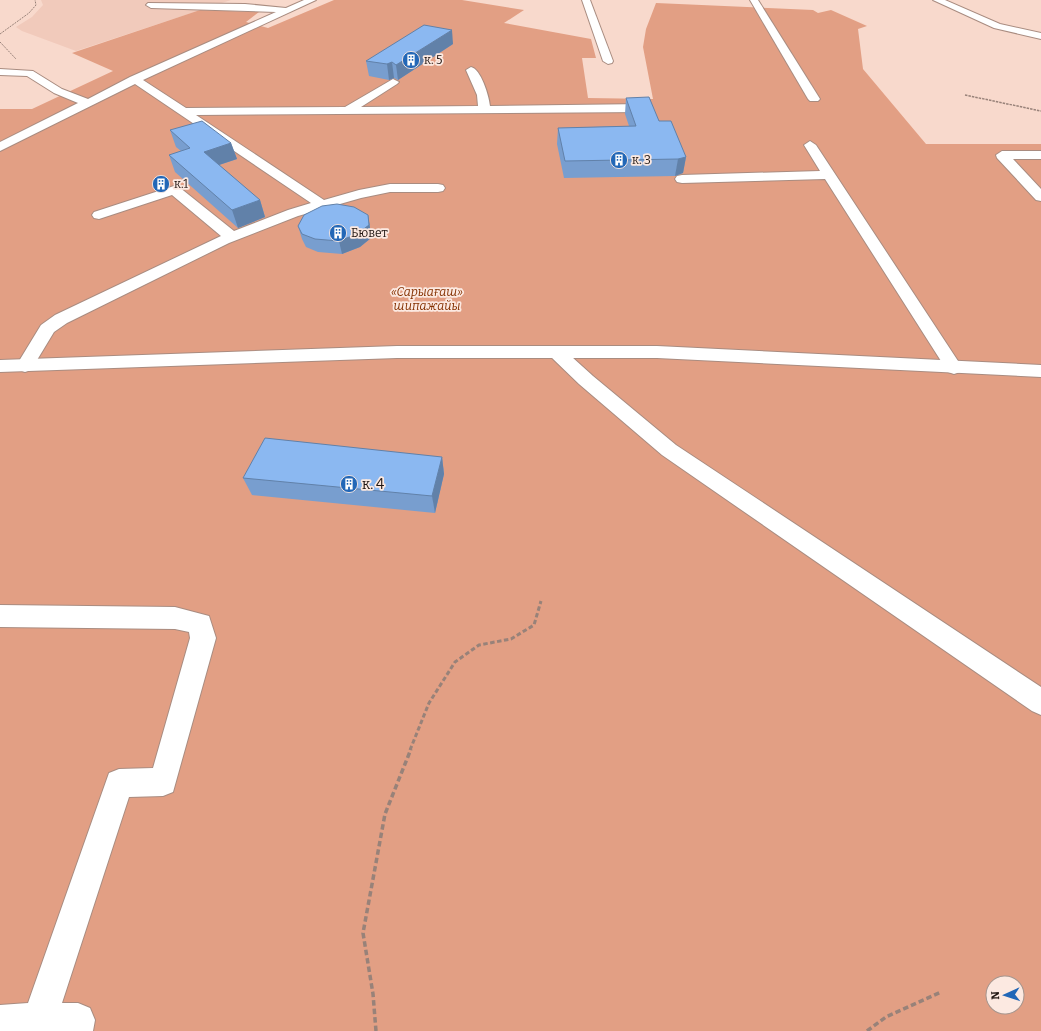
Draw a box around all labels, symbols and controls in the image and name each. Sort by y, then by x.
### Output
building icon: к. 5 [401,50,421,70]
place label: к. 5 [424,53,442,67]
building icon: к. 3 [609,150,629,170]
place label: к. 3 [632,153,651,167]
building icon: к.1 [151,174,171,194]
place label: к.1 [174,177,188,191]
building icon: Бювет [328,223,348,243]
place label: Бювет [351,226,388,240]
park label: «Сарыағаш» шипажайы [391,285,463,313]
building icon: к. 4 [339,474,359,494]
place label: к. 4 [362,476,384,493]
north arrow [985,975,1025,1015]
text: N [989,990,1002,1000]

